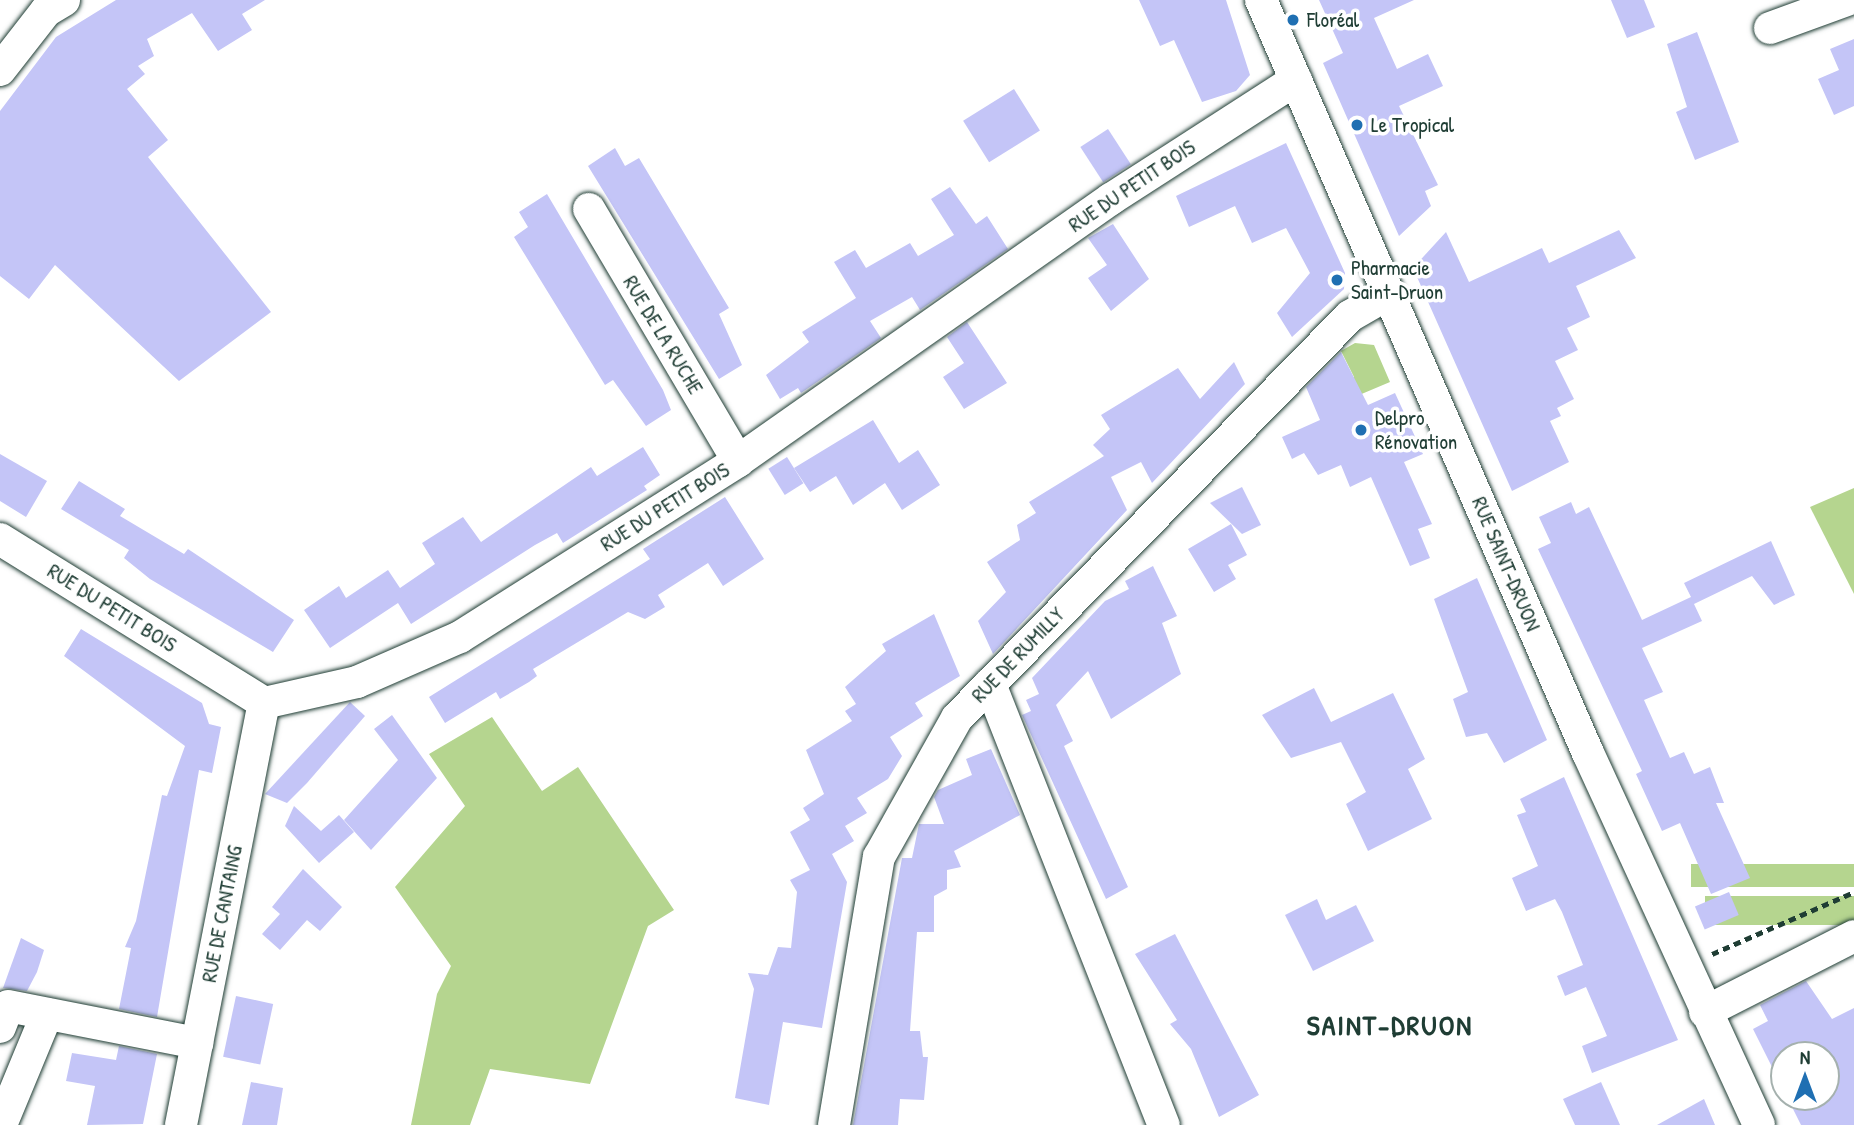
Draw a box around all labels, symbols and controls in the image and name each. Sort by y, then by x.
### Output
place label: Floréal [1307,7,1359,33]
marker: Floréal [1285,12,1301,28]
place label: Le Tropical [1371,112,1454,138]
marker: Le Tropical [1349,117,1365,133]
street label: RUE DU PETIT BOIS [1064,134,1200,238]
place label: Pharmacie Saint-Druon [1351,255,1443,305]
street label: RUE DE LA RUCHE [618,271,708,399]
marker: Pharmacie Saint-Druon [1329,272,1345,288]
place label: Delpro Rénovation [1375,405,1457,455]
marker: Delpro Rénovation [1353,422,1369,438]
street label: RUE DU PETIT BOIS [596,457,734,557]
street label: RUE SAINT-DRUON [1466,493,1546,635]
street label: RUE DU PETIT BOIS [43,558,181,658]
street label: RUE DE RUMILLY [966,602,1070,708]
street label: RUE DE CANTAING [196,844,248,984]
district label: SAINT-DRUON [1308,1008,1472,1042]
north arrow [1770,1041,1840,1111]
text: N [1800,1044,1810,1070]

